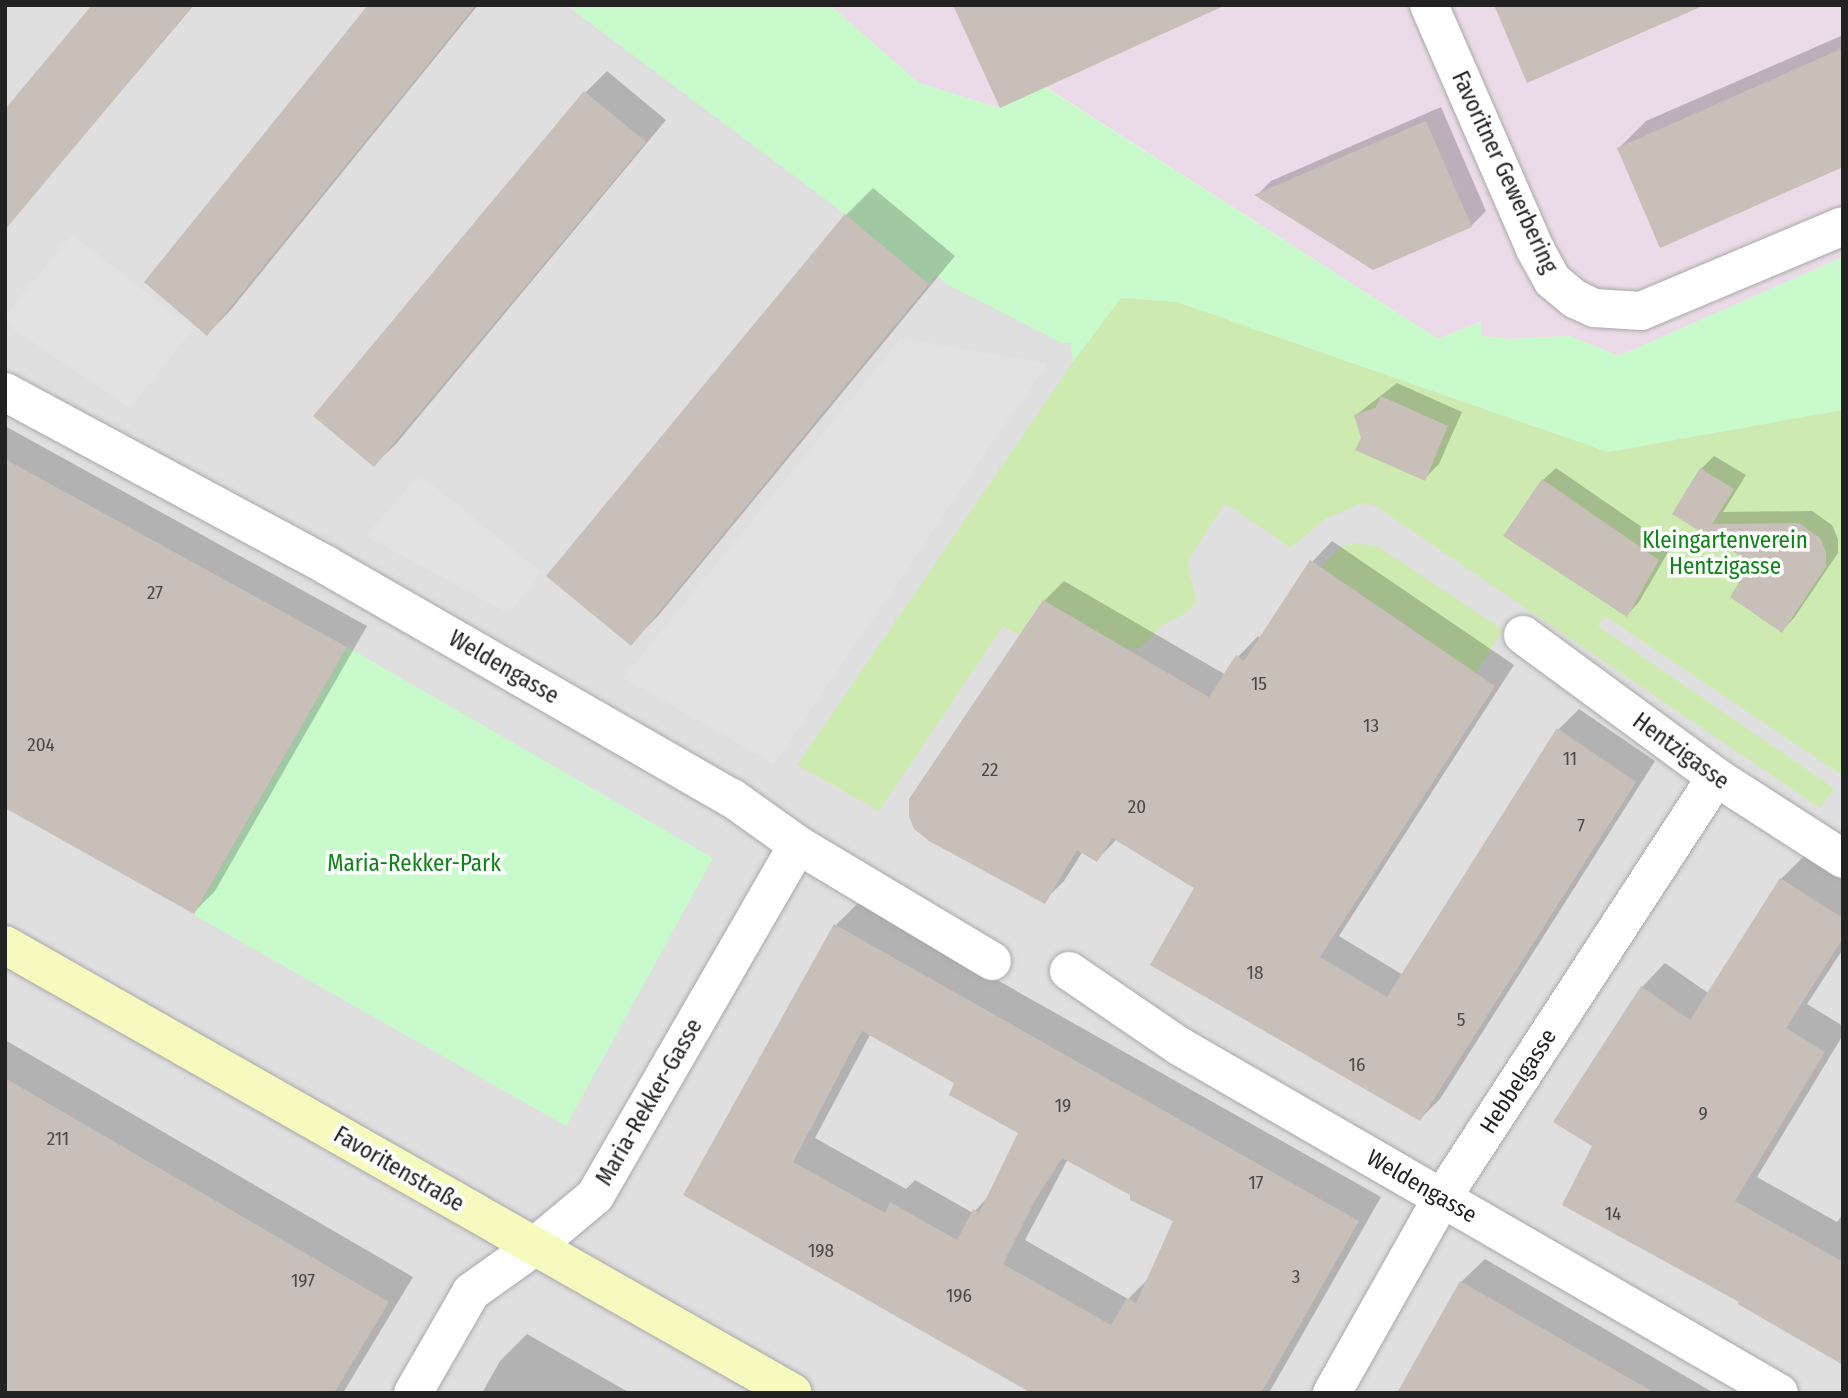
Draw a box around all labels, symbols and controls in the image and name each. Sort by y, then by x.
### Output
street label: Favoritner Gewerbering [1446,67,1564,277]
park label: Kleingartenverein Hentzigasse [1642,526,1808,580]
house number: 27 [147,582,163,604]
street label: Weldengasse [444,624,564,710]
house number: 15 [1251,673,1267,695]
street label: Hentzigasse [1628,707,1734,795]
house number: 13 [1363,715,1379,737]
house number: 204 [27,734,55,756]
house number: 11 [1563,748,1577,770]
house number: 22 [982,759,998,781]
house number: 20 [1128,796,1146,818]
house number: 7 [1577,815,1585,837]
park label: Maria-Rekker-Park [327,849,501,877]
house number: 18 [1247,962,1263,984]
house number: 5 [1457,1009,1465,1031]
street label: Maria-Rekker-Gasse [590,1014,708,1190]
street label: Hebbelgasse [1474,1023,1562,1139]
house number: 16 [1349,1054,1365,1076]
house number: 19 [1055,1095,1071,1117]
house number: 9 [1698,1103,1708,1125]
street label: Favoritenstraße [329,1121,469,1217]
house number: 211 [47,1128,69,1150]
street label: Weldengasse [1362,1143,1482,1229]
house number: 17 [1248,1172,1264,1194]
house number: 14 [1605,1203,1621,1225]
house number: 198 [808,1240,834,1262]
house number: 3 [1292,1266,1300,1288]
house number: 197 [291,1270,315,1292]
house number: 196 [946,1285,972,1307]

